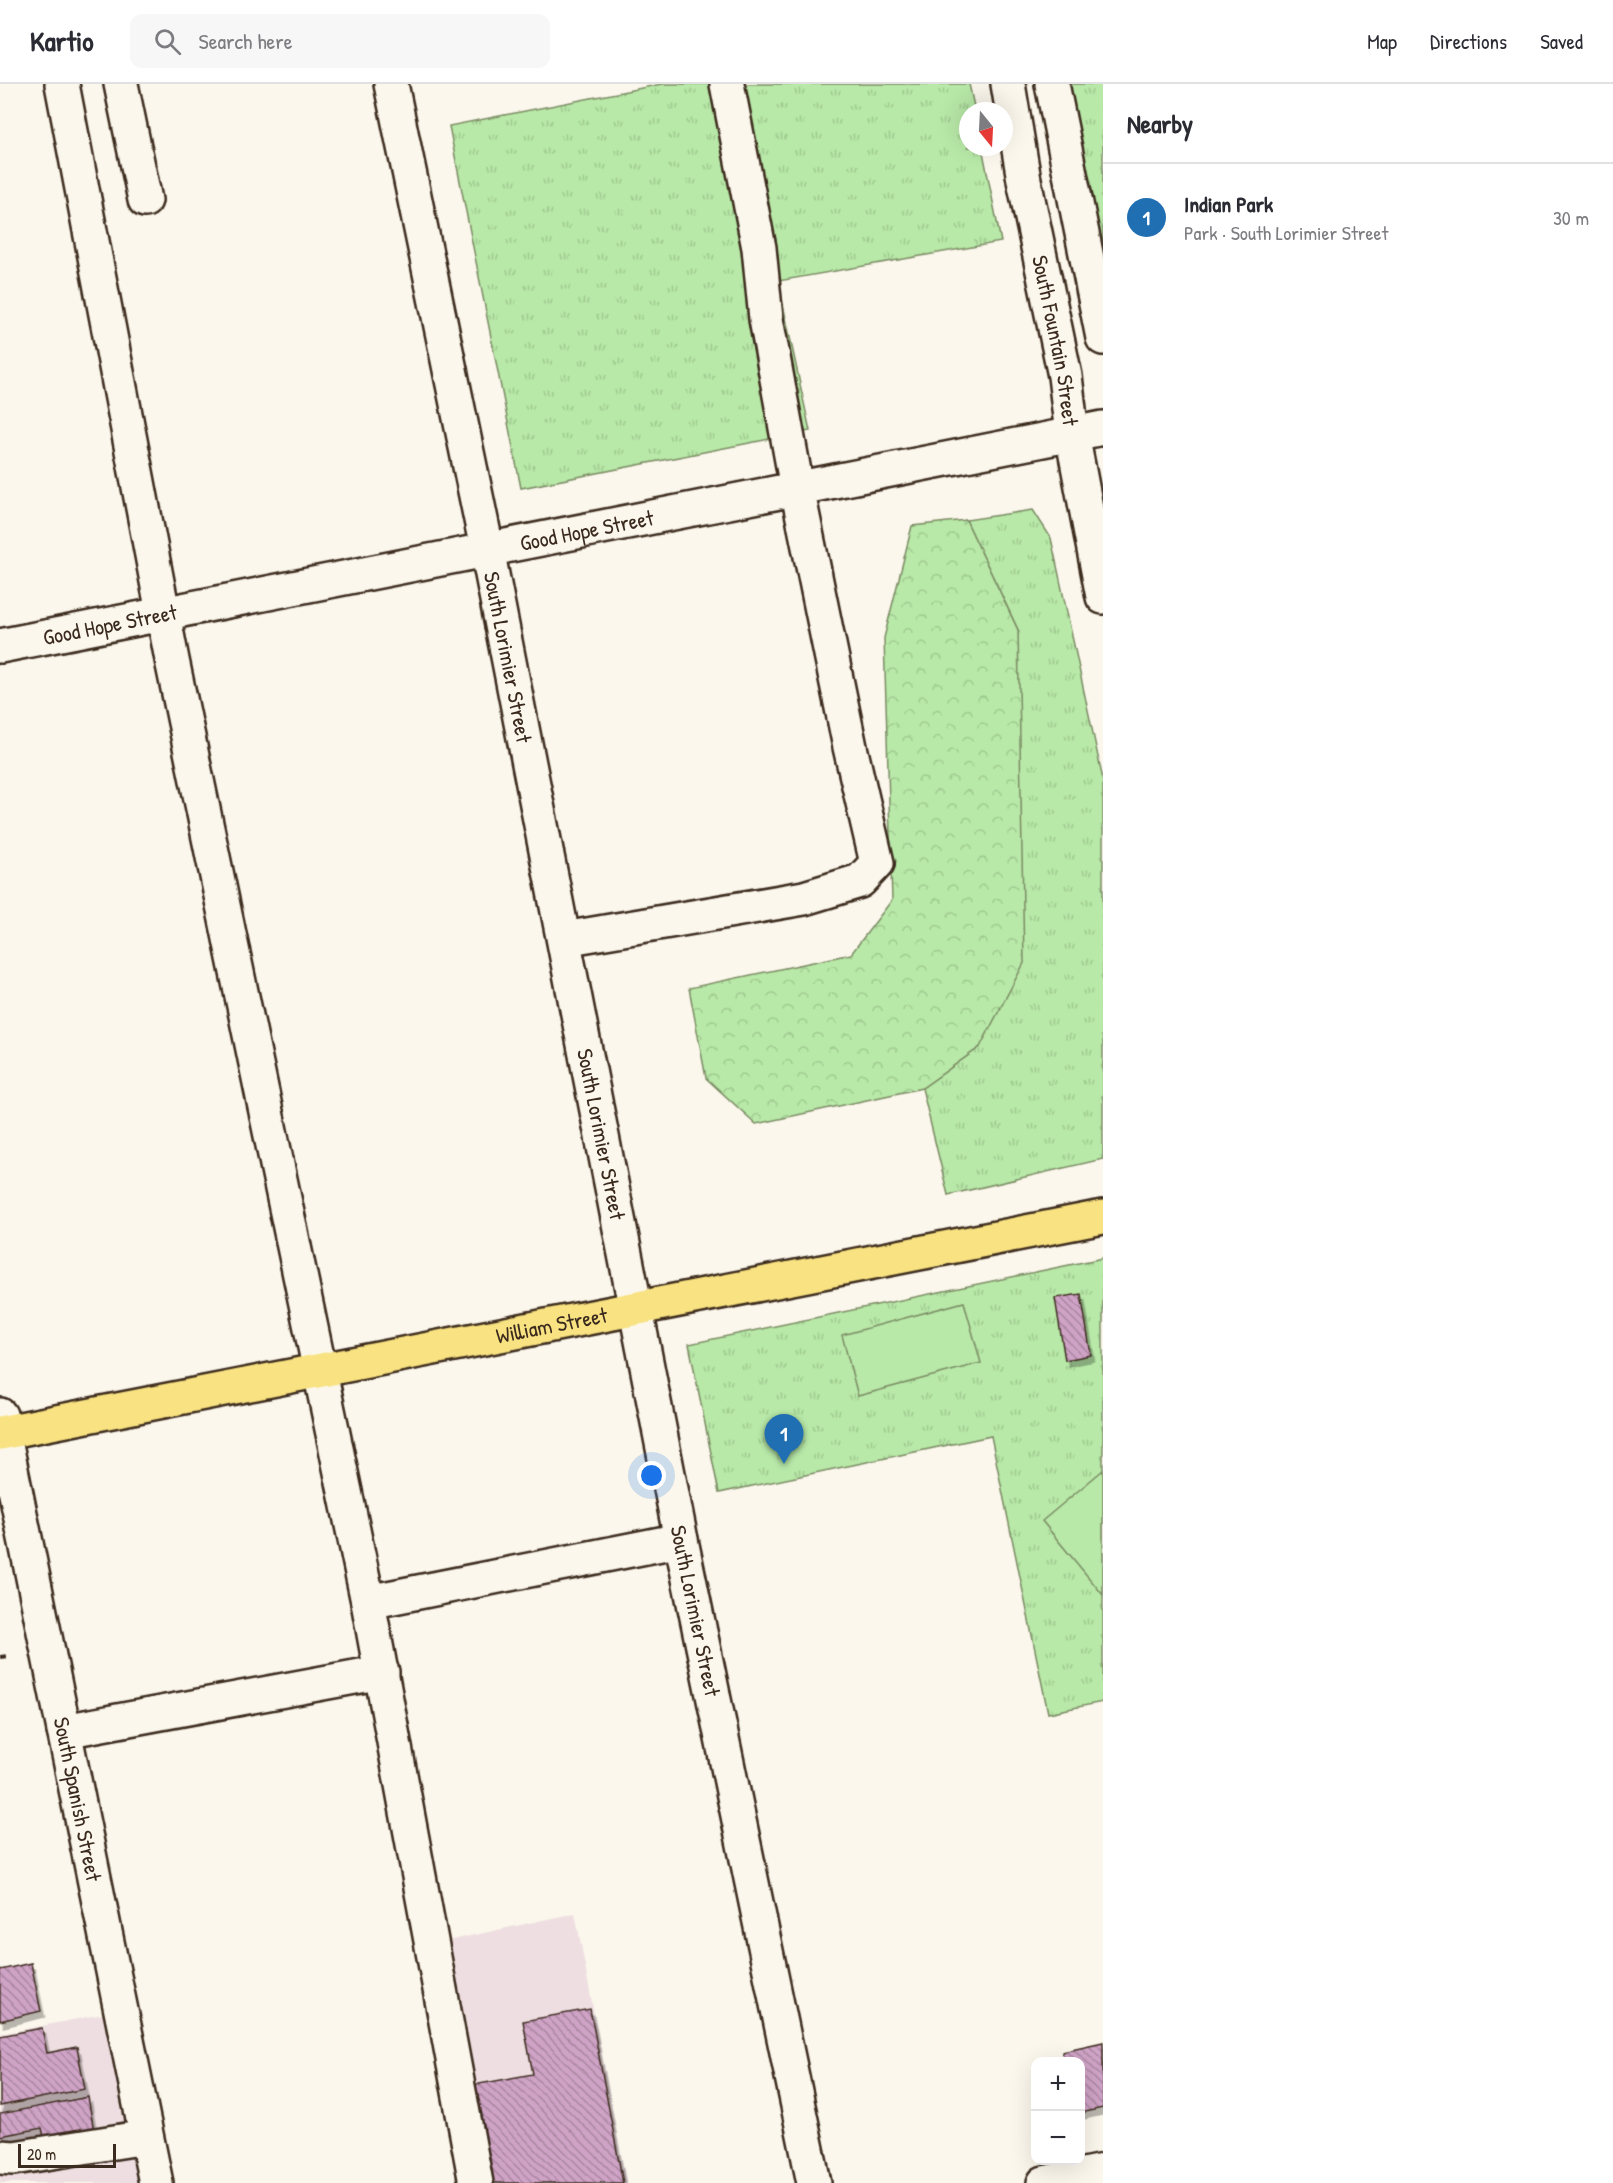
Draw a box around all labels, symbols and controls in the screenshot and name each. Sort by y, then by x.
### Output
search box [130,14,550,68]
text: Kartio [30,22,94,60]
icon: search [151,25,184,58]
text: Search here [199,26,293,56]
text: Map [1367,27,1397,56]
text: Directions [1430,27,1507,56]
text: Saved [1540,27,1583,56]
north arrow [959,102,1013,156]
text: Nearby [1127,106,1193,141]
text: Indian Park [1184,189,1273,219]
text: 1 [1143,204,1150,231]
text: 30 m [1553,204,1589,231]
text: Park · South Lorimier Street [1184,219,1388,246]
street label: South Fountain Street [1025,252,1086,428]
street label: Good Hope Street [517,502,657,558]
street label: South Lorimier Street [477,569,540,746]
street label: Good Hope Street [40,596,180,652]
street label: South Lorimier Street [570,1046,633,1223]
street label: William Street [493,1299,610,1351]
pin: 1 [764,1414,804,1464]
your location [637,1461,666,1490]
street label: South Lorimier Street [664,1523,728,1699]
street label: South Spanish Street [47,1714,109,1884]
map controls [1031,2057,1085,2165]
button: + [1031,2057,1085,2111]
button: − [1031,2111,1085,2165]
scale bar [18,2141,116,2168]
text: 20 m [27,2143,56,2165]

